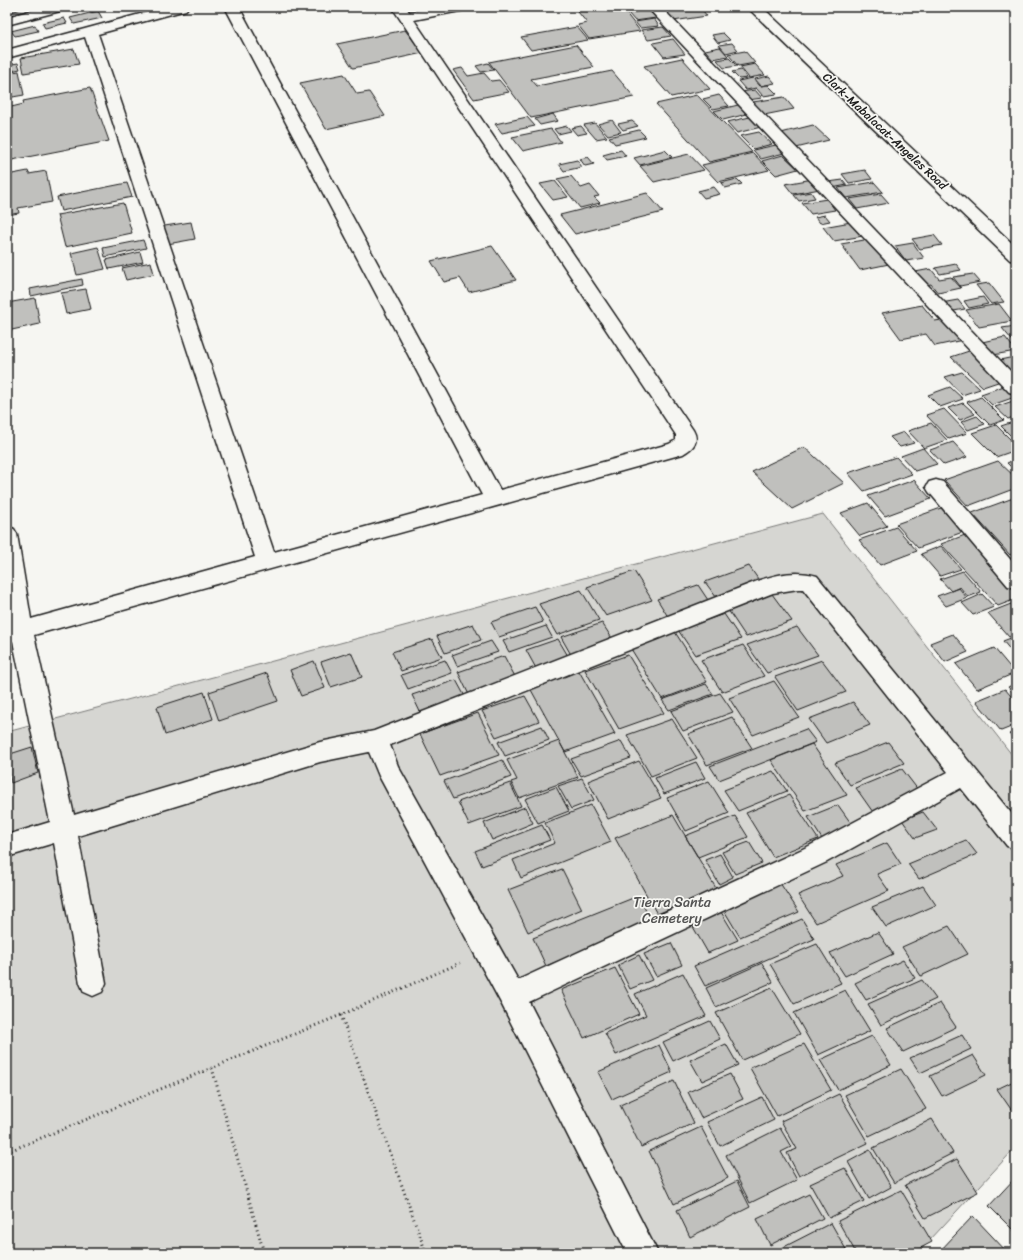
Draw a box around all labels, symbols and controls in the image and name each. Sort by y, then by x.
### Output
street label: Clark-Mabalacat-Angeles Road [817,67,953,196]
park label: Tierra Santa Cemetery [633,890,712,931]

